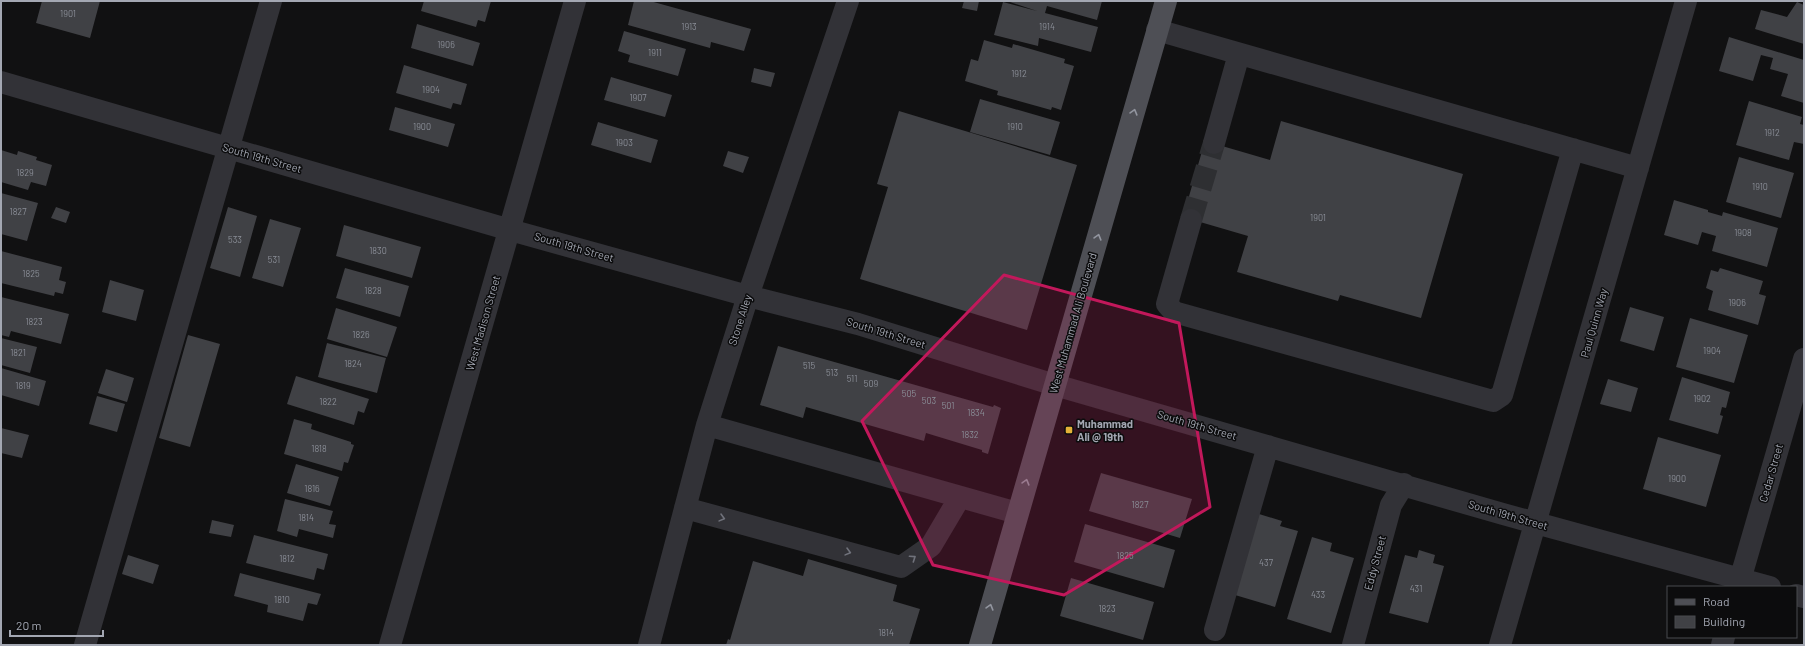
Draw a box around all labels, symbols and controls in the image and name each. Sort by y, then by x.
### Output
house number: 1901 [60,8,76,19]
house number: 1913 [681,21,697,32]
house number: 1914 [1039,21,1055,32]
house number: 1906 [437,39,455,50]
house number: 1911 [648,47,662,58]
house number: 1912 [1011,68,1027,79]
house number: 1904 [422,84,440,95]
house number: 1907 [629,92,647,103]
one-way arrow [1129,109,1138,116]
house number: 1900 [413,121,431,132]
house number: 1910 [1007,121,1023,132]
house number: 1912 [1764,127,1780,138]
house number: 1903 [615,137,633,148]
street label: South 19th Street [221,140,303,175]
house number: 1829 [16,167,34,178]
house number: 1910 [1752,181,1768,192]
house number: 1827 [10,206,27,217]
house number: 1901 [1310,212,1326,223]
house number: 1908 [1734,227,1752,238]
street label: South 19th Street [533,229,615,264]
one-way arrow [1093,233,1102,240]
house number: 533 [228,234,242,245]
house number: 1830 [369,245,387,256]
street label: West Muhammad Ali Boulevard [1046,251,1099,395]
house number: 531 [268,254,280,265]
house number: 1825 [22,268,40,279]
street label: West Madison Street [463,274,502,372]
house number: 1828 [364,285,382,296]
street label: Paul Quinn Way [1577,287,1610,359]
street label: Stone Alley [725,293,754,347]
house number: 1906 [1728,297,1746,308]
street label: South 19th Street [845,314,927,351]
house number: 1823 [25,316,43,327]
house number: 1826 [352,329,370,340]
house number: 1904 [1703,345,1721,356]
house number: 1821 [10,347,26,358]
house number: 1824 [344,358,362,369]
house number: 515 [803,360,815,371]
house number: 513 [826,367,838,378]
house number: 511 [847,373,857,384]
house number: 509 [864,378,879,389]
house number: 1819 [15,380,31,391]
house number: 505 [902,388,917,399]
house number: 1902 [1693,393,1711,404]
house number: 503 [922,395,937,406]
house number: 1822 [319,396,337,407]
house number: 501 [942,400,954,411]
house number: 1834 [967,407,985,418]
street label: South 19th Street [1156,407,1238,442]
place label: Muhammad Ali @ 19th [1077,417,1133,443]
marker: Muhammad Ali @ 19th [1064,425,1074,435]
house number: 1832 [961,429,979,440]
street label: Cedar Street [1756,442,1785,504]
house number: 1818 [311,443,327,454]
house number: 1900 [1668,473,1686,484]
one-way arrow [1021,479,1030,486]
house number: 1816 [304,483,320,494]
street label: South 19th Street [1467,497,1549,532]
house number: 1827 [1132,499,1149,510]
house number: 1814 [298,512,314,523]
one-way arrow [719,513,726,522]
street label: Eddy Street [1361,534,1388,592]
one-way arrow [844,547,851,556]
house number: 1825 [1116,550,1134,561]
house number: 1812 [279,553,295,564]
one-way arrow [909,555,916,563]
house number: 437 [1259,557,1274,568]
house number: 431 [1410,583,1422,594]
legend [1667,586,1797,638]
house number: 433 [1311,589,1325,600]
house number: 1810 [274,594,290,605]
text: Road [1703,594,1730,608]
house number: 1823 [1098,603,1116,614]
one-way arrow [985,604,994,611]
scale bar [10,612,103,638]
text: Building [1703,614,1745,628]
text: 20 m [16,618,42,632]
house number: 1814 [878,627,894,638]

